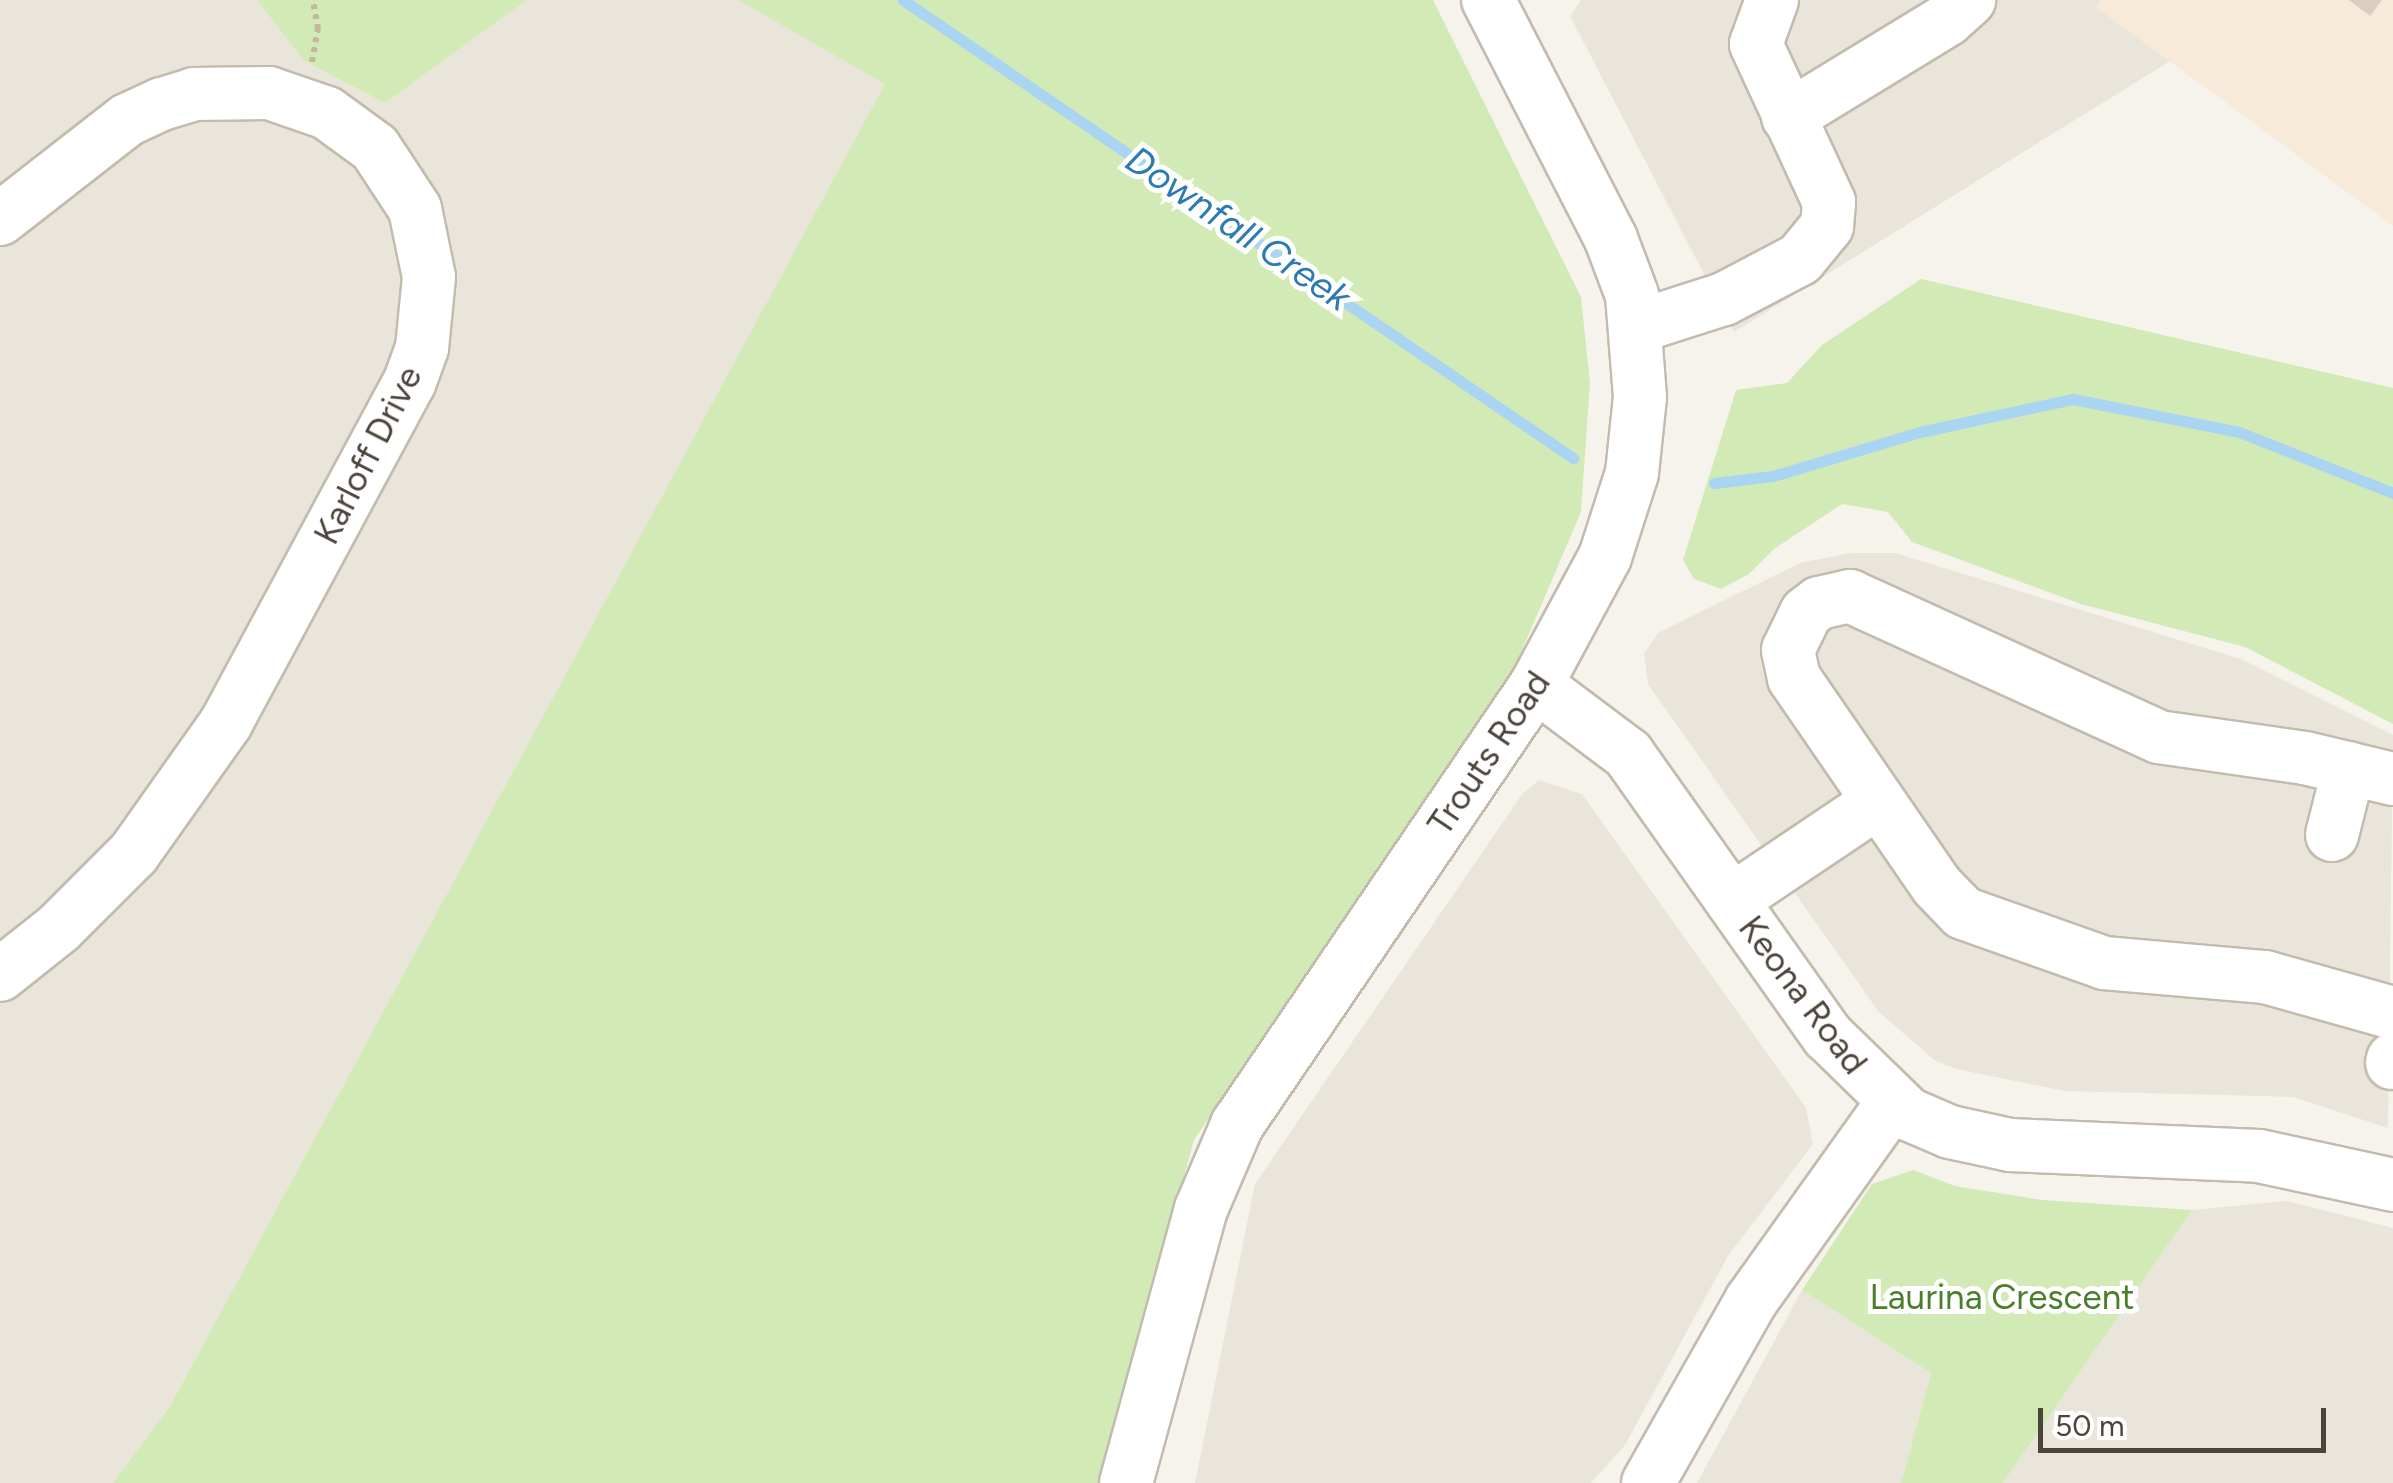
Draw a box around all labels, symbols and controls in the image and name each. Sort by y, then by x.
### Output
water label: Downfall Creek [1117,137,1359,321]
street label: Karloff Drive [305,359,431,551]
street label: Trouts Road [1419,663,1559,843]
street label: Keona Road [1730,908,1876,1082]
park label: Laurina Crescent [1870,1276,2134,1318]
scale bar [2043,1388,2330,1450]
text: 50 m [2055,1407,2124,1444]

